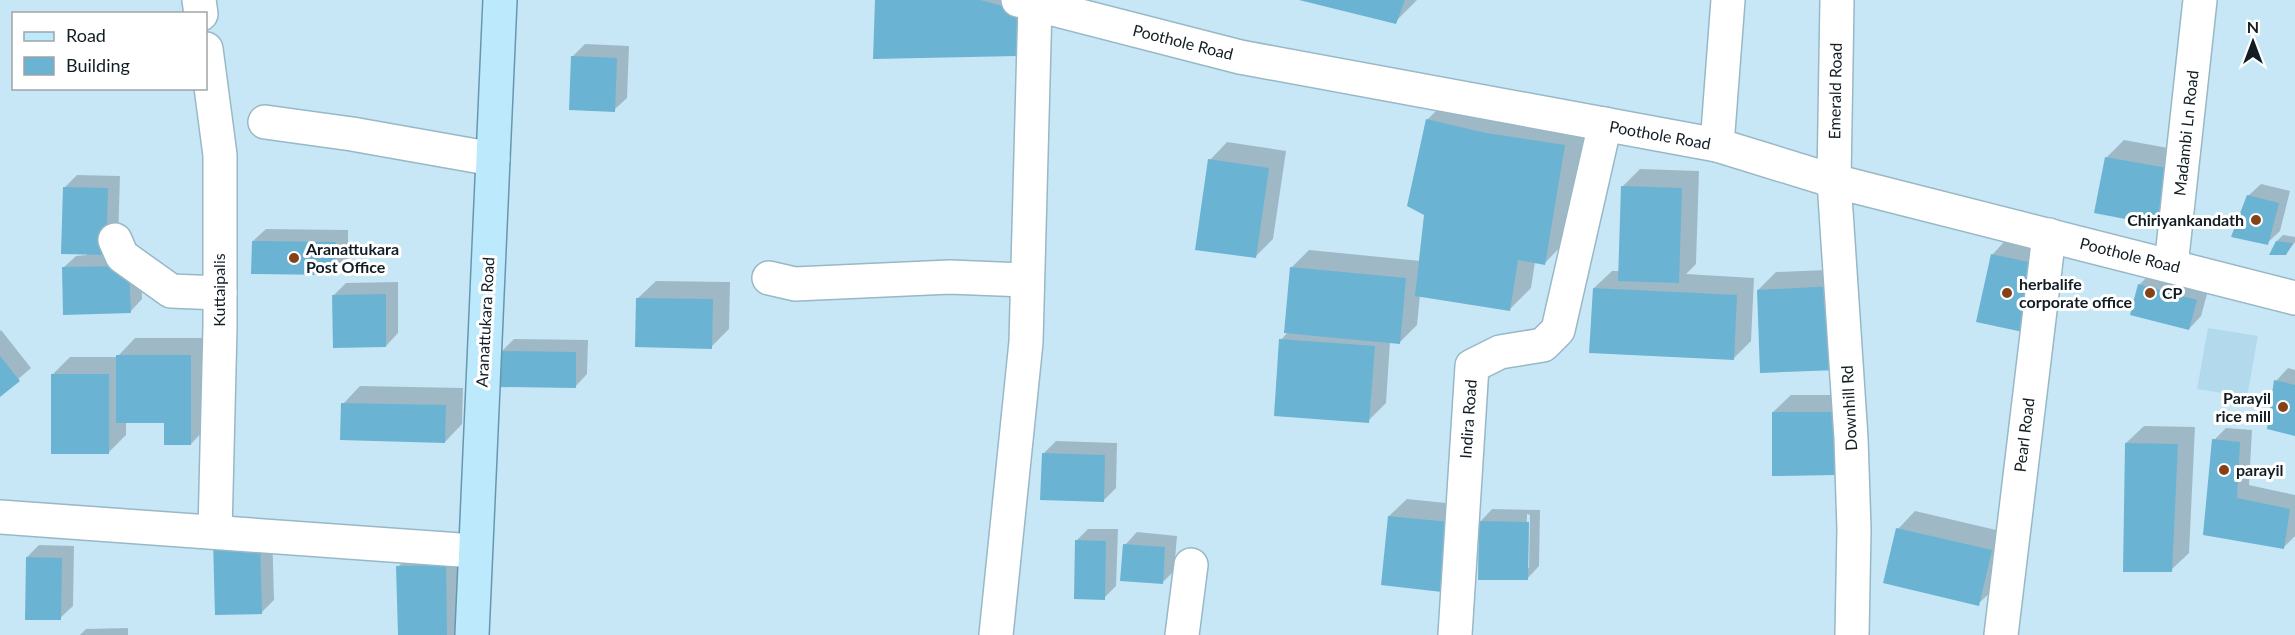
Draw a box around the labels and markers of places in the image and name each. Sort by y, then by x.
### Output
place label: Chiriyankandath [2127,210,2244,229]
marker: Chiriyankandath [2249,213,2263,227]
place label: Aranattukara Post Office [305,239,399,276]
marker: Aranattukara Post Office [287,251,301,265]
place label: herbalife corporate office [2019,274,2133,311]
place label: CP [2162,283,2183,302]
marker: herbalife corporate office [2000,286,2014,300]
marker: CP [2143,286,2157,300]
place label: Parayil rice mill [2216,388,2271,425]
marker: Parayil rice mill [2276,400,2290,414]
place label: parayil [2236,460,2283,479]
marker: parayil [2217,463,2231,477]

